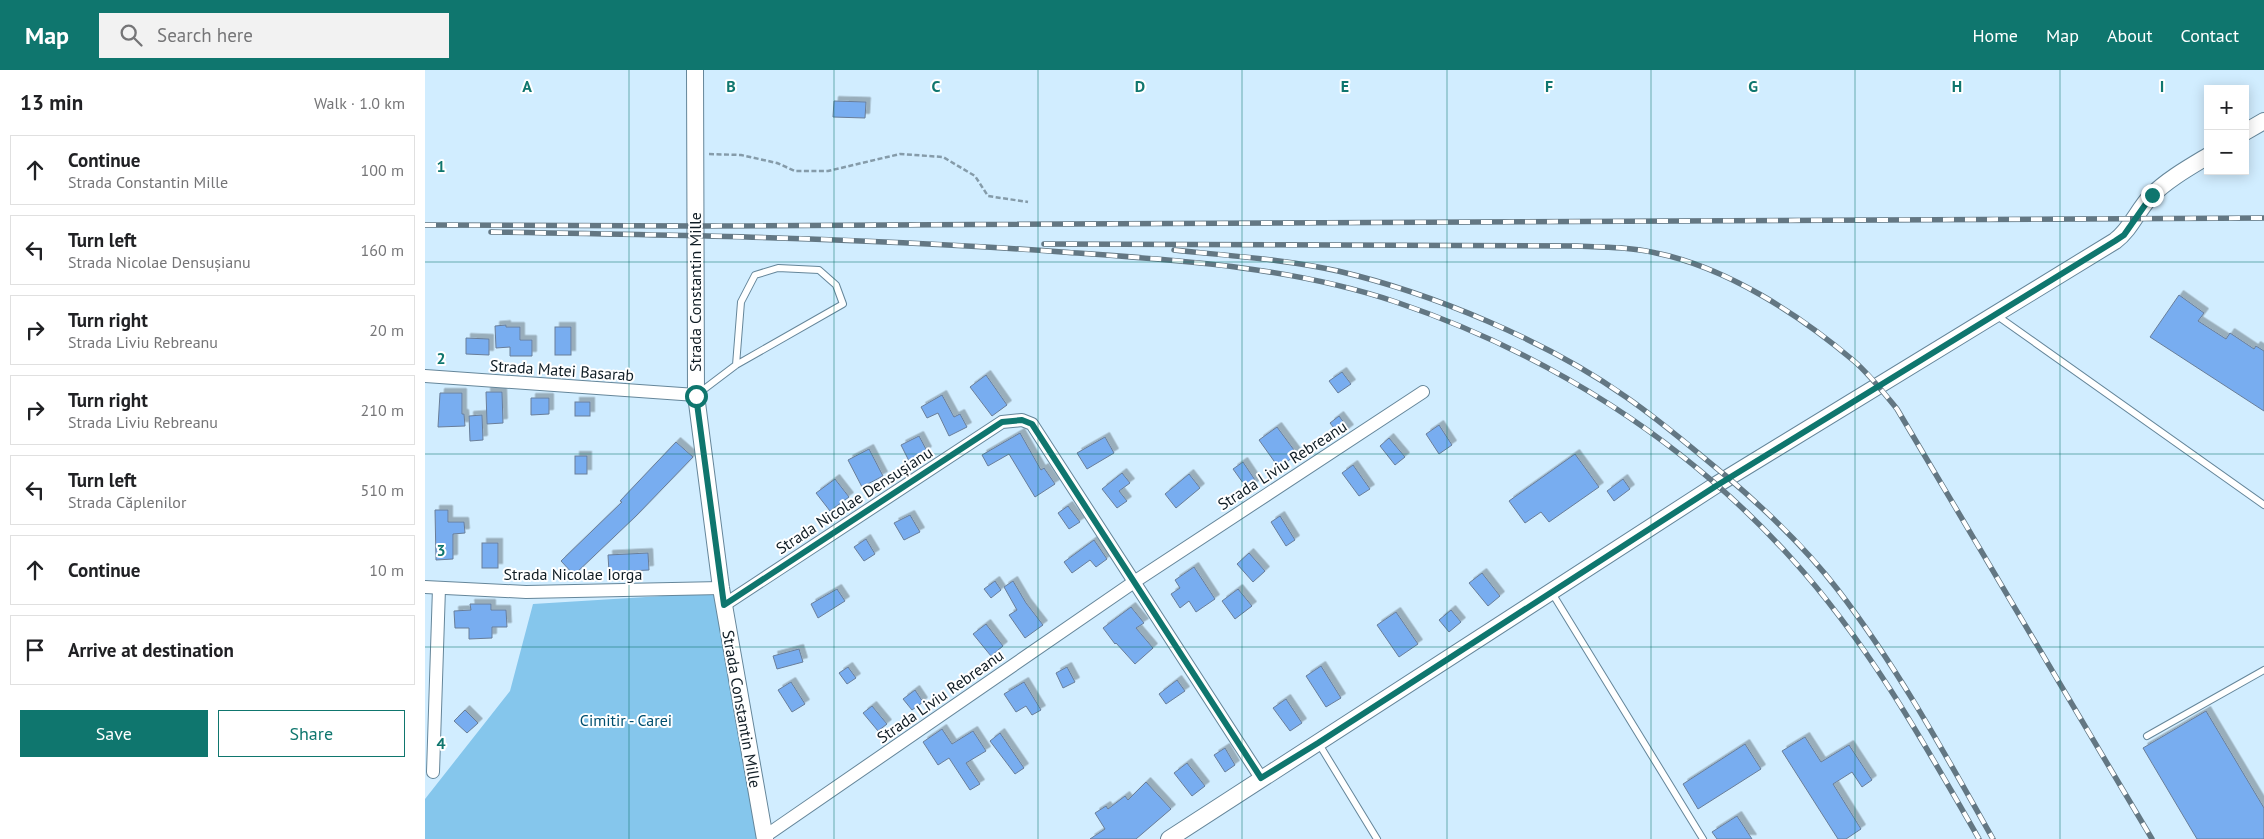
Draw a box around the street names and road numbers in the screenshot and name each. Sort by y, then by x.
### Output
street label: Strada Constantin Mille [685,212,705,372]
street label: Strada Matei Basarab [489,355,635,385]
street label: Strada Liviu Rebreanu [1214,416,1350,514]
street label: Strada Nicolae Densușianu [772,442,936,558]
street label: Strada Nicolae Iorga [504,564,642,584]
street label: Strada Constantin Mille [718,628,766,790]
street label: Strada Liviu Rebreanu [873,645,1007,747]

